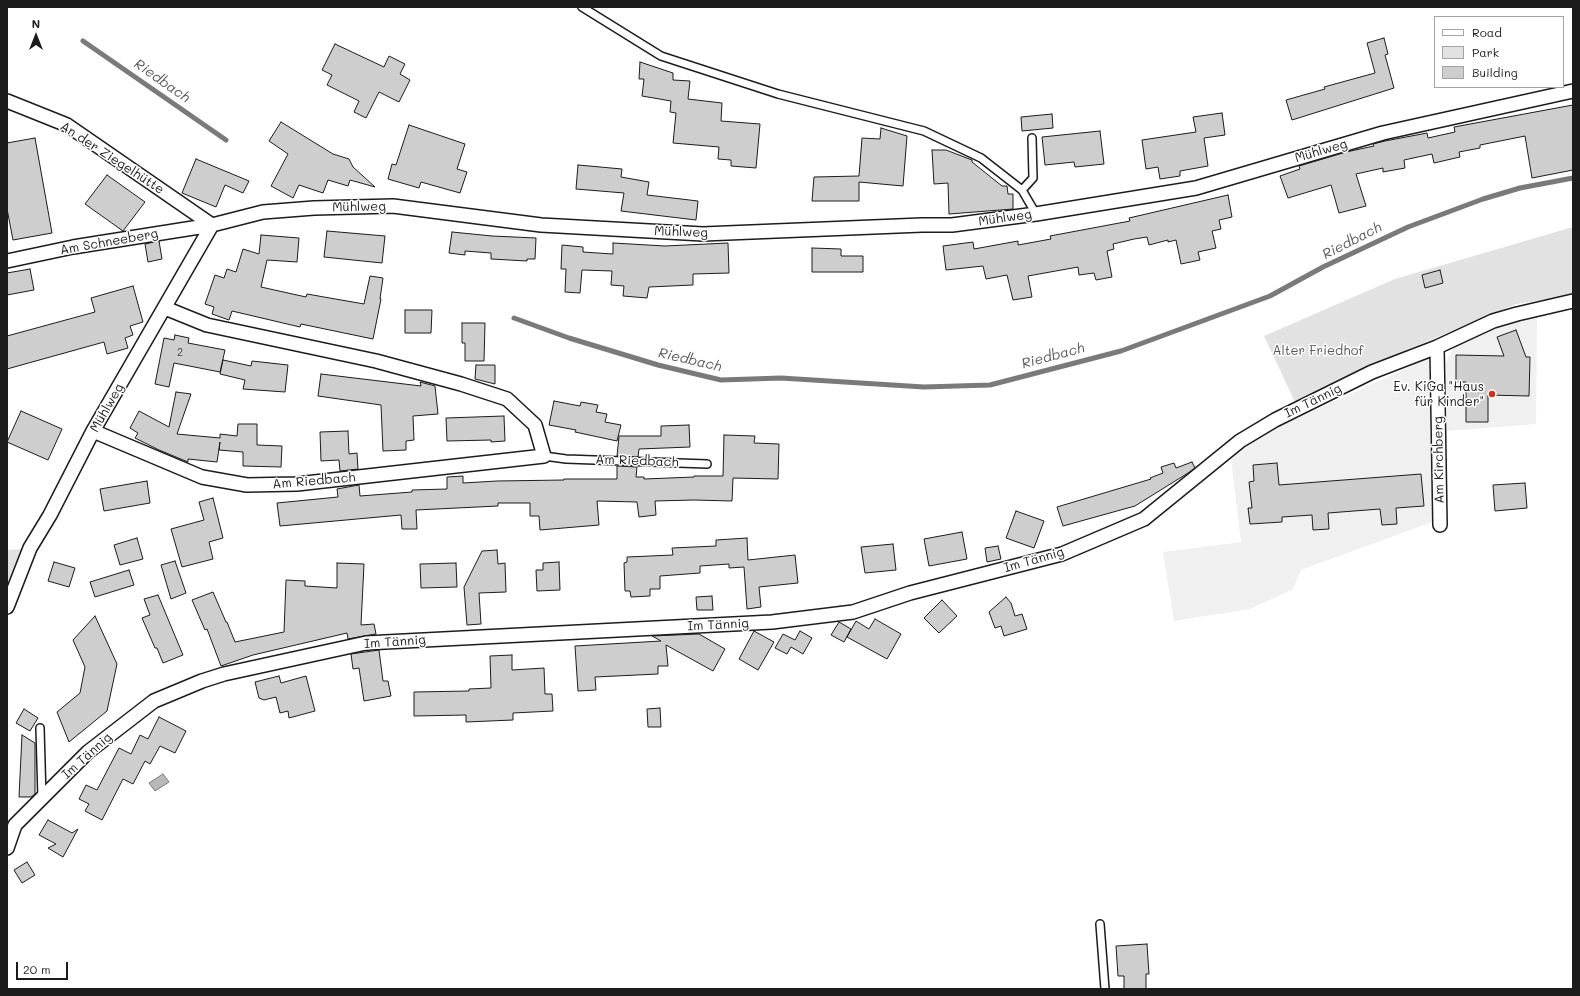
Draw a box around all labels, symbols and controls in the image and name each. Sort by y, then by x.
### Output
north arrow [16,16,56,56]
text: N [32,16,40,31]
legend [1434,16,1564,88]
text: Road [1472,24,1502,40]
text: Park [1472,44,1499,60]
water label: Riedbach [131,56,193,106]
text: Building [1472,64,1518,80]
street label: An der Ziegelhütte [57,119,167,197]
street label: Mühlweg [1293,136,1349,166]
street label: Mühlweg [332,199,386,215]
street label: Mühlweg [977,207,1033,229]
water label: Riedbach [1319,219,1385,263]
street label: Mühlweg [654,223,708,241]
street label: Am Schneeberg [59,226,159,258]
water label: Riedbach [1020,340,1086,372]
park label: Alter Friedhof [1273,343,1363,359]
water label: Riedbach [657,345,723,375]
house number: 2 [177,346,183,360]
place label: Ev. KiGa "Haus für Kinder" [1393,379,1484,410]
street label: Mühlweg [87,381,127,435]
street label: Im Tännig [1282,381,1344,421]
marker: Ev. KiGa "Haus für Kinder" [1487,389,1497,399]
street label: Am Kirchberg [1430,416,1448,504]
street label: Am Riedbach [595,452,679,470]
street label: Am Riedbach [272,470,356,492]
street label: Im Tännig [1002,544,1066,576]
street label: Im Tännig [687,616,749,634]
street label: Im Tännig [364,632,426,652]
street label: Im Tännig [59,730,115,782]
scale bar [18,954,70,980]
text: 20 m [23,961,51,977]

